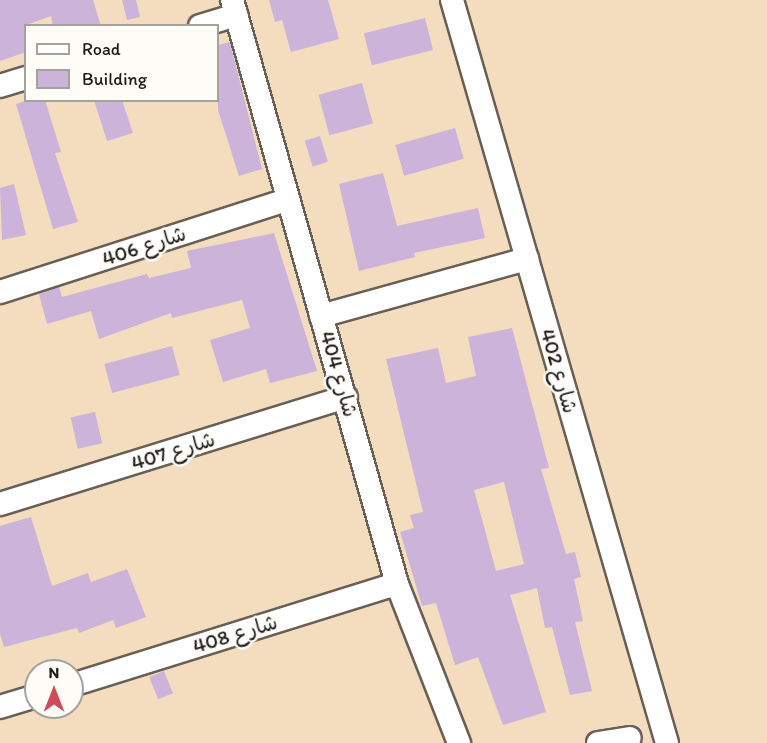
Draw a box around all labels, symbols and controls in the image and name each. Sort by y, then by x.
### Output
legend [24,24,219,102]
text: Road [82,38,121,60]
text: Building [82,68,147,90]
street label: شارع 406 [99,221,189,271]
street label: شارع 402 [535,326,583,416]
street label: شارع 404 [315,328,363,420]
street label: شارع 407 [128,426,218,476]
street label: شارع 408 [190,609,280,659]
north arrow [24,659,84,719]
text: N [49,663,59,682]

